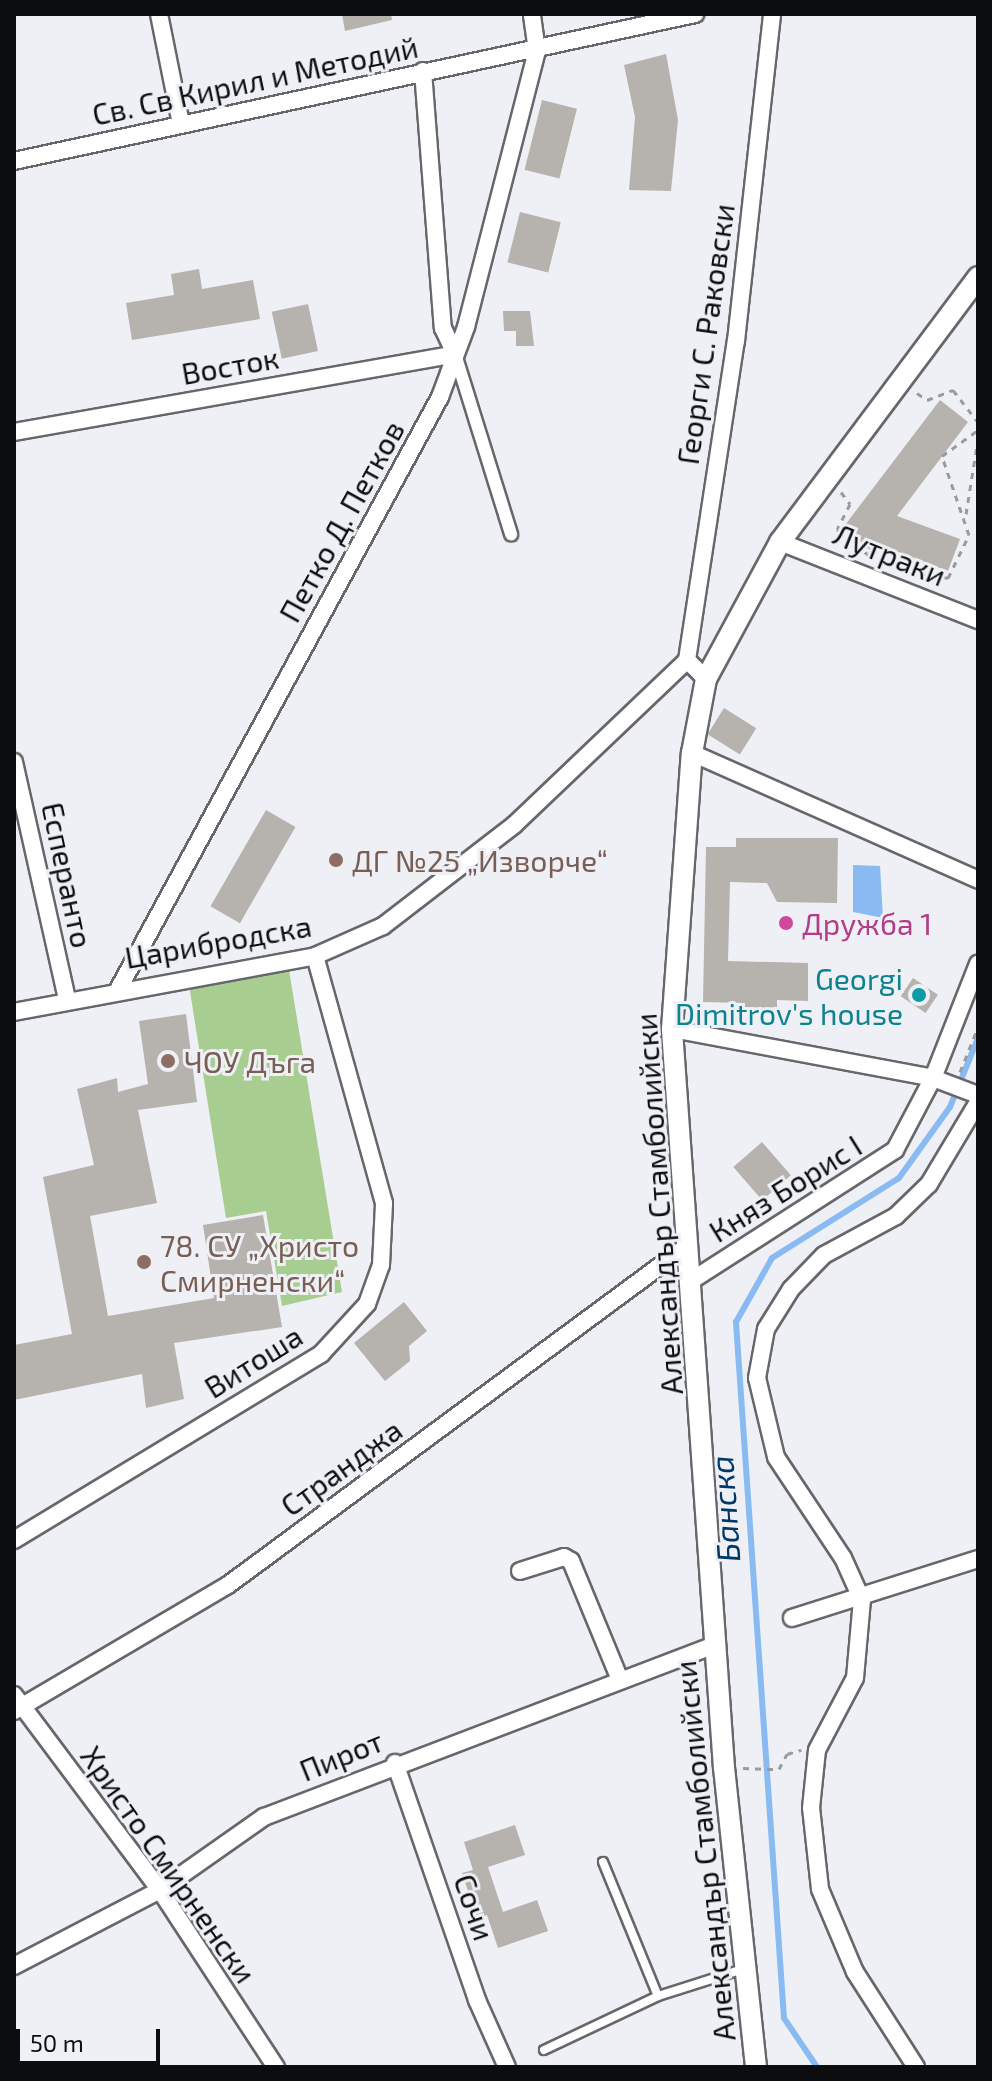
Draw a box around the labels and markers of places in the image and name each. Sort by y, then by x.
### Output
place label: ДГ №25 „Изворче“ [352,842,608,878]
marker: ДГ №25 „Изворче“ [327,851,345,869]
place label: Дружба 1 [802,905,932,941]
marker: Дружба 1 [777,914,795,932]
place label: Georgi Dimitrov's house [675,960,903,1030]
marker: Georgi Dimitrov's house [910,986,928,1004]
place label: ЧОУ Дъга [184,1043,316,1079]
marker: ЧОУ Дъга [159,1052,177,1070]
place label: 78. СУ „Христо Смирненски“ [160,1227,359,1298]
marker: 78. СУ „Христо Смирненски“ [135,1253,153,1271]

